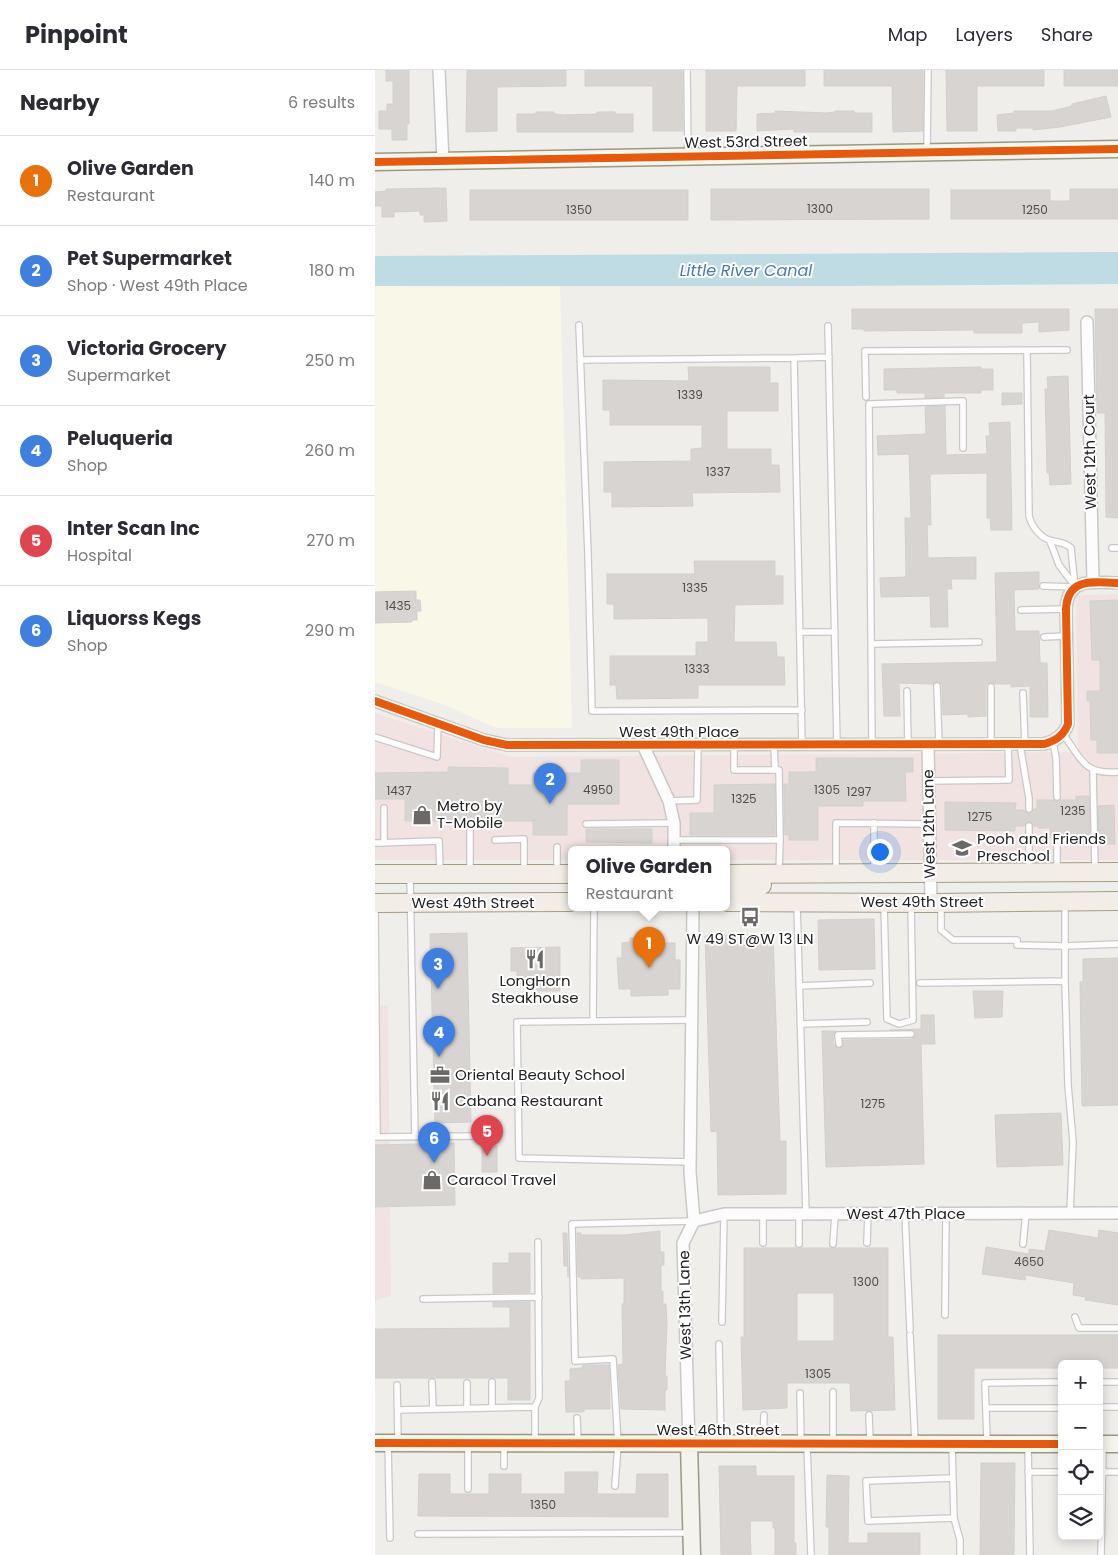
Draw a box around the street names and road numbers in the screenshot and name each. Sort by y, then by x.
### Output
street label: West 53rd Street [684,130,808,153]
street label: West 12th Court [1078,394,1101,510]
street label: West 49th Place [619,721,739,742]
street label: West 12th Lane [917,769,940,879]
street label: West 49th Street [860,891,984,912]
street label: West 49th Street [411,892,535,913]
street label: West 47th Place [847,1203,965,1224]
street label: West 13th Lane [673,1250,696,1360]
street label: West 46th Street [656,1419,780,1440]

